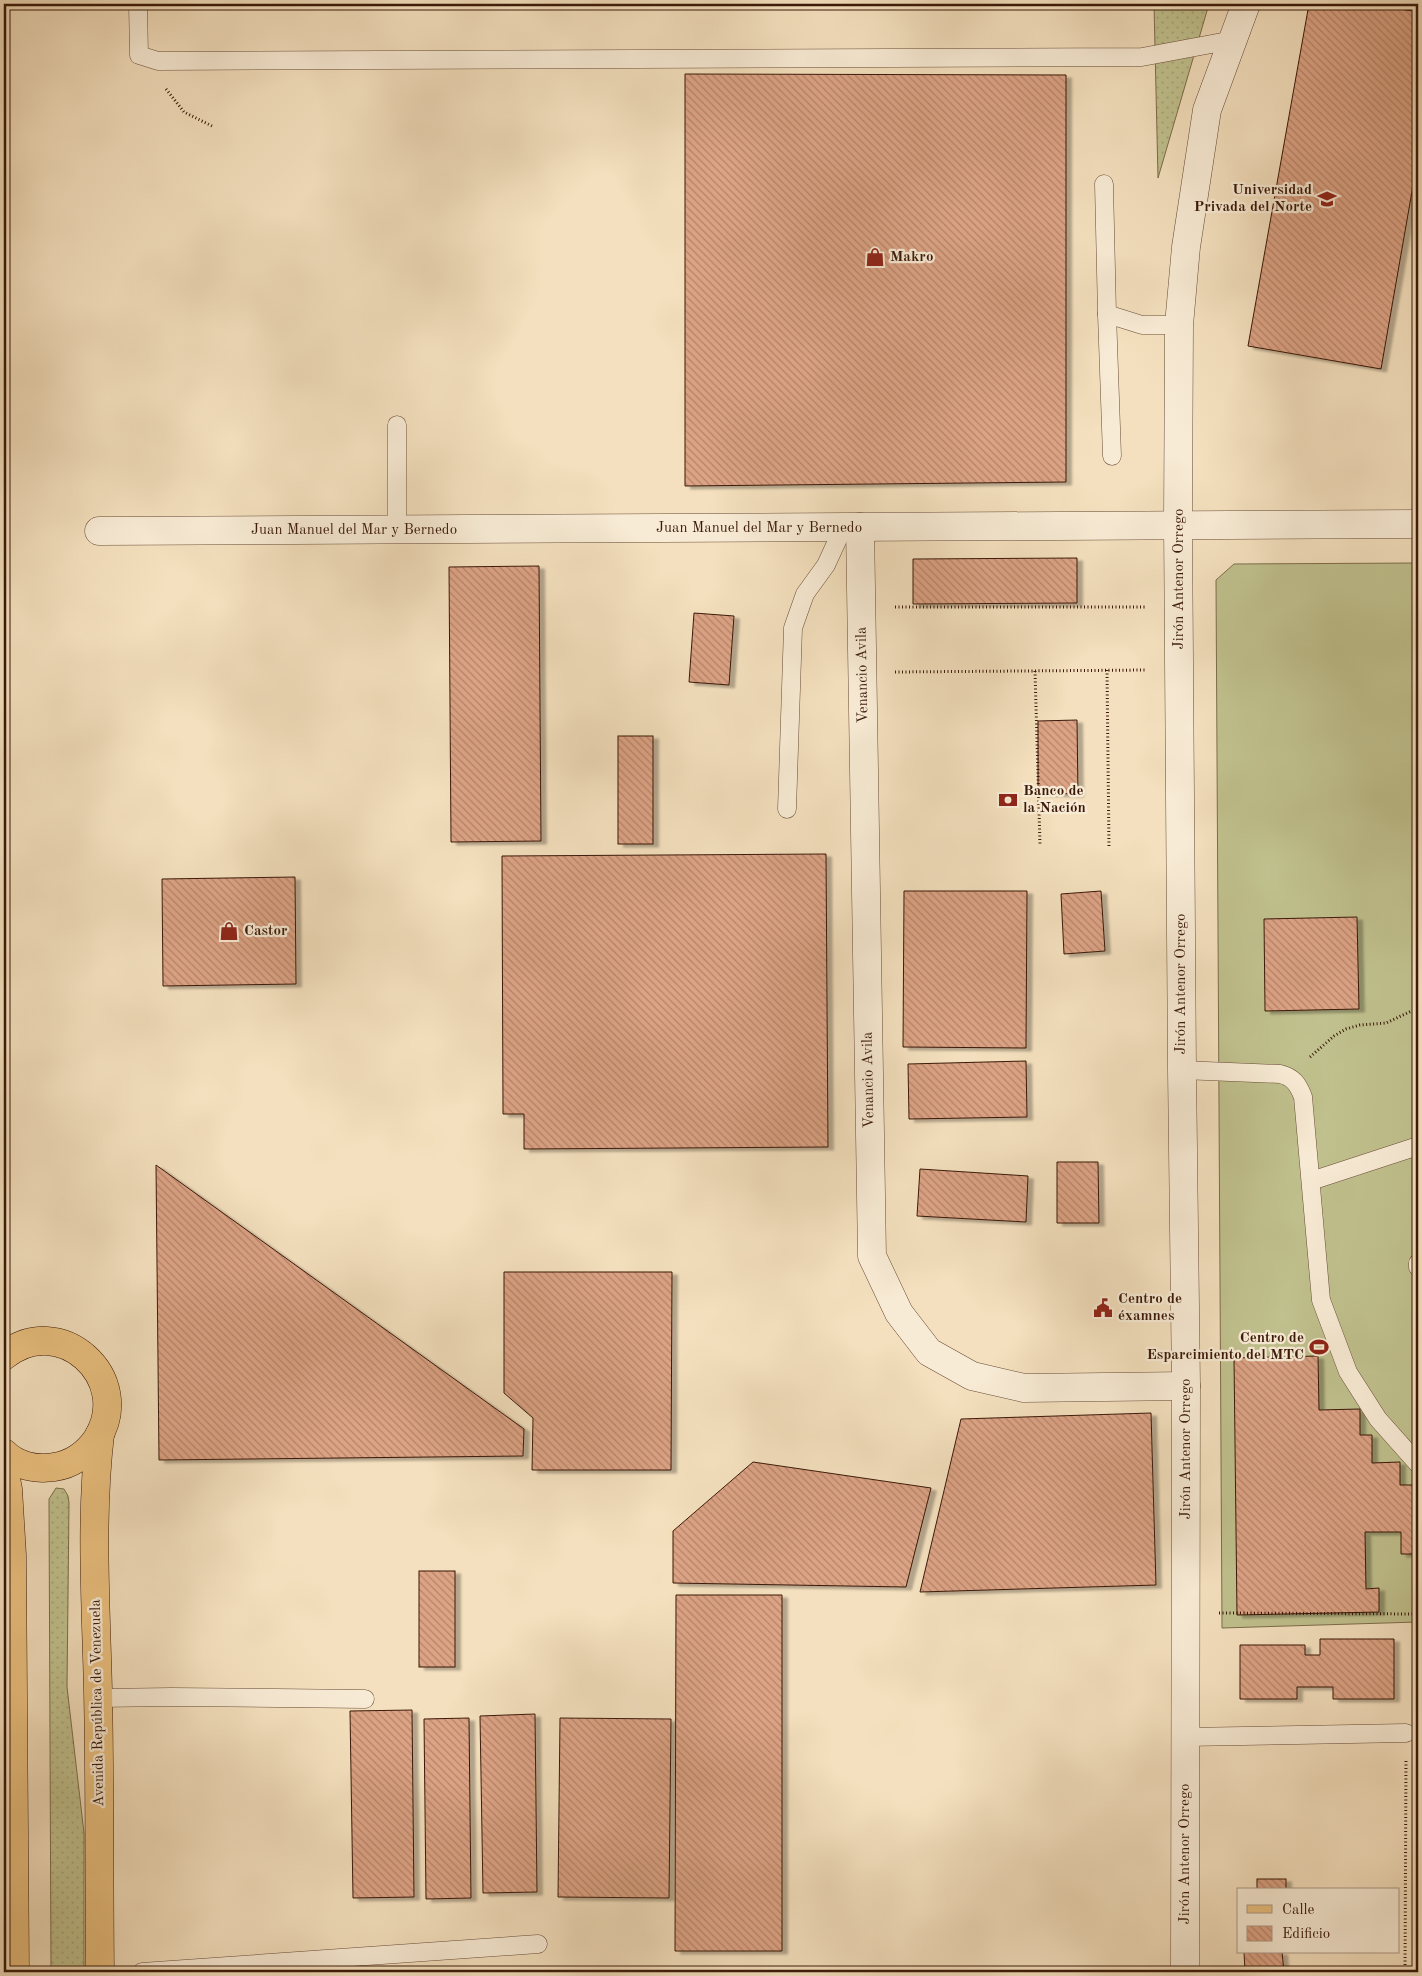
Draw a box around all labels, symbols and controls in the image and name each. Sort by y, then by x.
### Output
place label: Universidad Privada del Norte [1194,183,1312,215]
school or university icon: Universidad Privada del Norte [1316,188,1338,210]
shop icon: Makro [864,246,886,268]
place label: Makro [890,250,933,265]
street label: Jirón Antenor Orrego [1172,509,1187,649]
street label: Juan Manuel del Mar y Bernedo [656,521,862,536]
street label: Juan Manuel del Mar y Bernedo [251,523,457,538]
street label: Venancio Avila [855,626,871,724]
place label: Banco de la Nación [1023,784,1086,816]
bank icon: Banco de la Nación [997,789,1019,811]
street label: Jirón Antenor Orrego [1174,914,1189,1054]
shop icon: Castor [218,920,240,942]
place label: Castor [244,924,288,939]
street label: Venancio Avila [861,1031,877,1129]
place label: Centro de éxamnes [1118,1292,1182,1324]
public building icon: Centro de éxamnes [1092,1297,1114,1319]
place label: Centro de Esparcimiento del MTC [1146,1331,1304,1363]
sports icon: Centro de Esparcimiento del MTC [1308,1336,1330,1358]
street label: Jirón Antenor Orrego [1179,1379,1194,1519]
street label: Avenida República de Venezuela [89,1599,107,1807]
street label: Jirón Antenor Orrego [1178,1784,1193,1924]
legend [1237,1888,1400,1954]
text: Calle [1282,1903,1315,1918]
text: Edificio [1282,1927,1330,1942]

